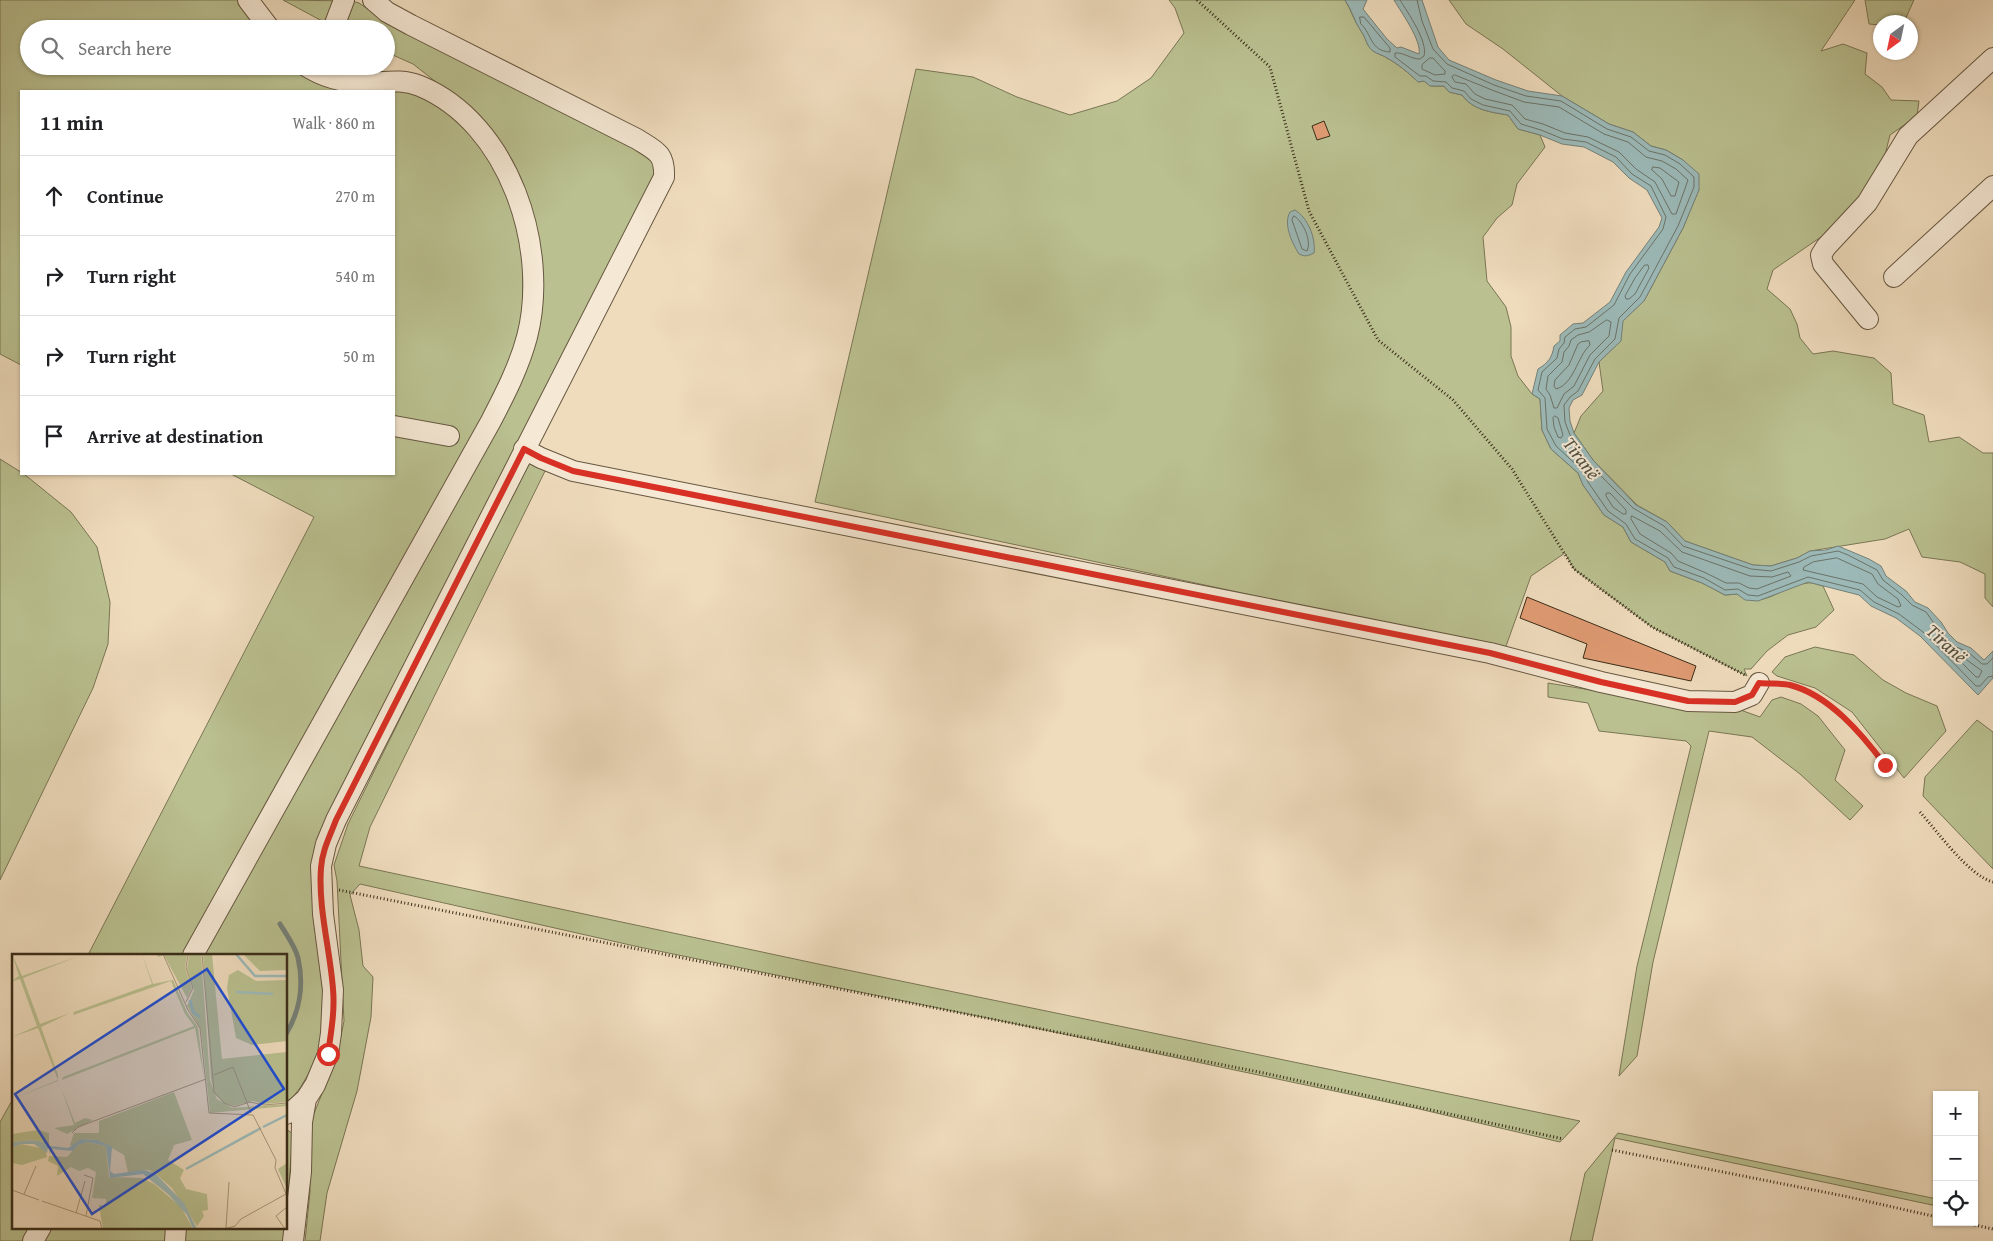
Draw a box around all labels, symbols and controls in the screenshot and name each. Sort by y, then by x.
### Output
north arrow [1873,15,1918,60]
search box [20,20,395,75]
icon: search [38,34,66,62]
text: Search here [78,34,172,62]
text: 11 min [40,107,103,138]
text: Walk · 860 m [292,111,375,135]
icon: ahead [40,182,68,210]
text: Continue [87,182,164,210]
text: 270 m [335,184,375,208]
icon: right [40,262,68,290]
text: Turn right [87,262,176,290]
text: 540 m [335,264,375,288]
icon: right [40,342,68,370]
text: Turn right [87,342,176,370]
text: 50 m [343,344,375,368]
icon: arrive [40,422,68,450]
text: Arrive at destination [87,422,263,450]
water label: Tiranë [1556,431,1608,486]
water label: Tiranë [1920,617,1974,670]
route end [1874,754,1897,777]
inset map [12,954,288,1228]
route start [317,1043,340,1066]
map controls [1933,1091,1978,1226]
button: + [1933,1091,1978,1136]
button: − [1933,1136,1978,1181]
button: locate [1933,1181,1978,1226]

